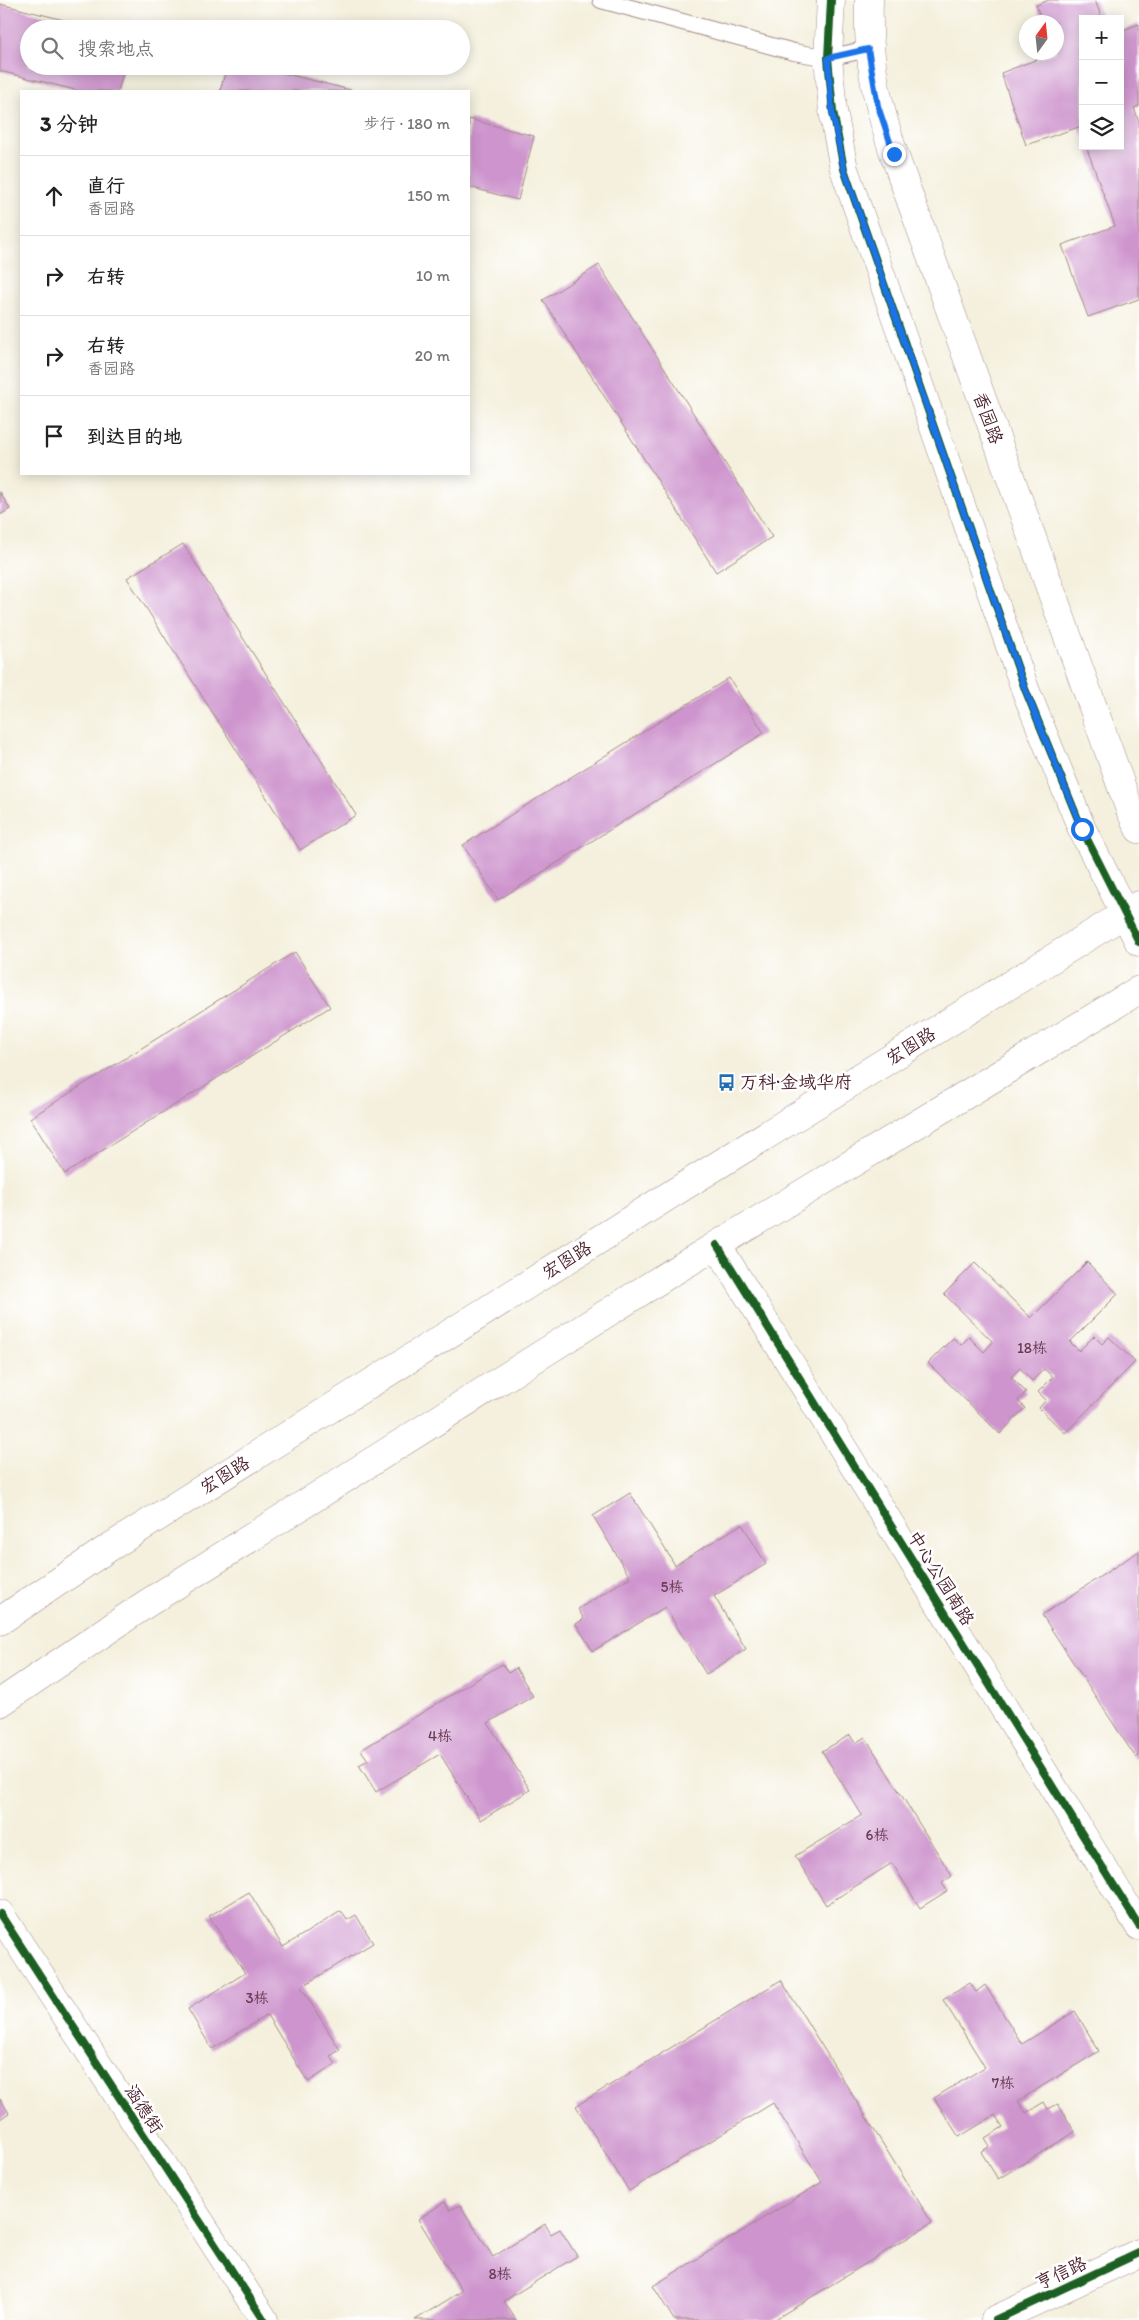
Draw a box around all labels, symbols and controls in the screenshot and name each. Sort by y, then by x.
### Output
north arrow [1019,15,1064,60]
map controls [1079,15,1124,150]
button: + [1079,15,1124,60]
search box [20,20,470,75]
icon: search [38,34,66,62]
text: 搜索地点 [78,37,154,60]
button: − [1079,60,1124,105]
button: layers [1079,105,1124,150]
text: 3 分钟 [40,111,98,136]
text: 步行 · 180 m [364,114,450,133]
route end [883,143,906,166]
text: 直行 [87,174,125,197]
icon: ahead [40,182,68,210]
text: 150 m [407,186,450,205]
text: 香园路 [87,199,135,218]
icon: right [40,262,68,290]
text: 右转 [87,265,125,288]
text: 10 m [416,266,450,285]
text: 右转 [87,334,125,357]
icon: right [40,342,68,370]
text: 20 m [415,346,450,365]
text: 香园路 [87,359,135,378]
street label: 香园路 [968,389,1008,447]
icon: arrive [40,422,68,450]
text: 到达目的地 [87,425,182,448]
route start [1071,818,1094,841]
street label: 宏图路 [882,1022,940,1070]
place label: 万科·金域华府 [740,1071,852,1093]
bus stop icon: 万科·金域华府 [716,1072,736,1092]
street label: 宏图路 [538,1236,596,1284]
house number: 18栋 [1017,1339,1047,1357]
street label: 宏图路 [196,1451,254,1499]
street label: 中心公园南路 [903,1526,979,1630]
house number: 5栋 [661,1578,683,1596]
house number: 4栋 [428,1727,452,1745]
house number: 6栋 [866,1826,888,1844]
house number: 3栋 [245,1989,269,2007]
house number: 7栋 [992,2074,1014,2092]
street label: 涵德街 [120,2080,168,2138]
street label: 亨信路 [1032,2252,1090,2294]
house number: 8栋 [488,2265,512,2283]

